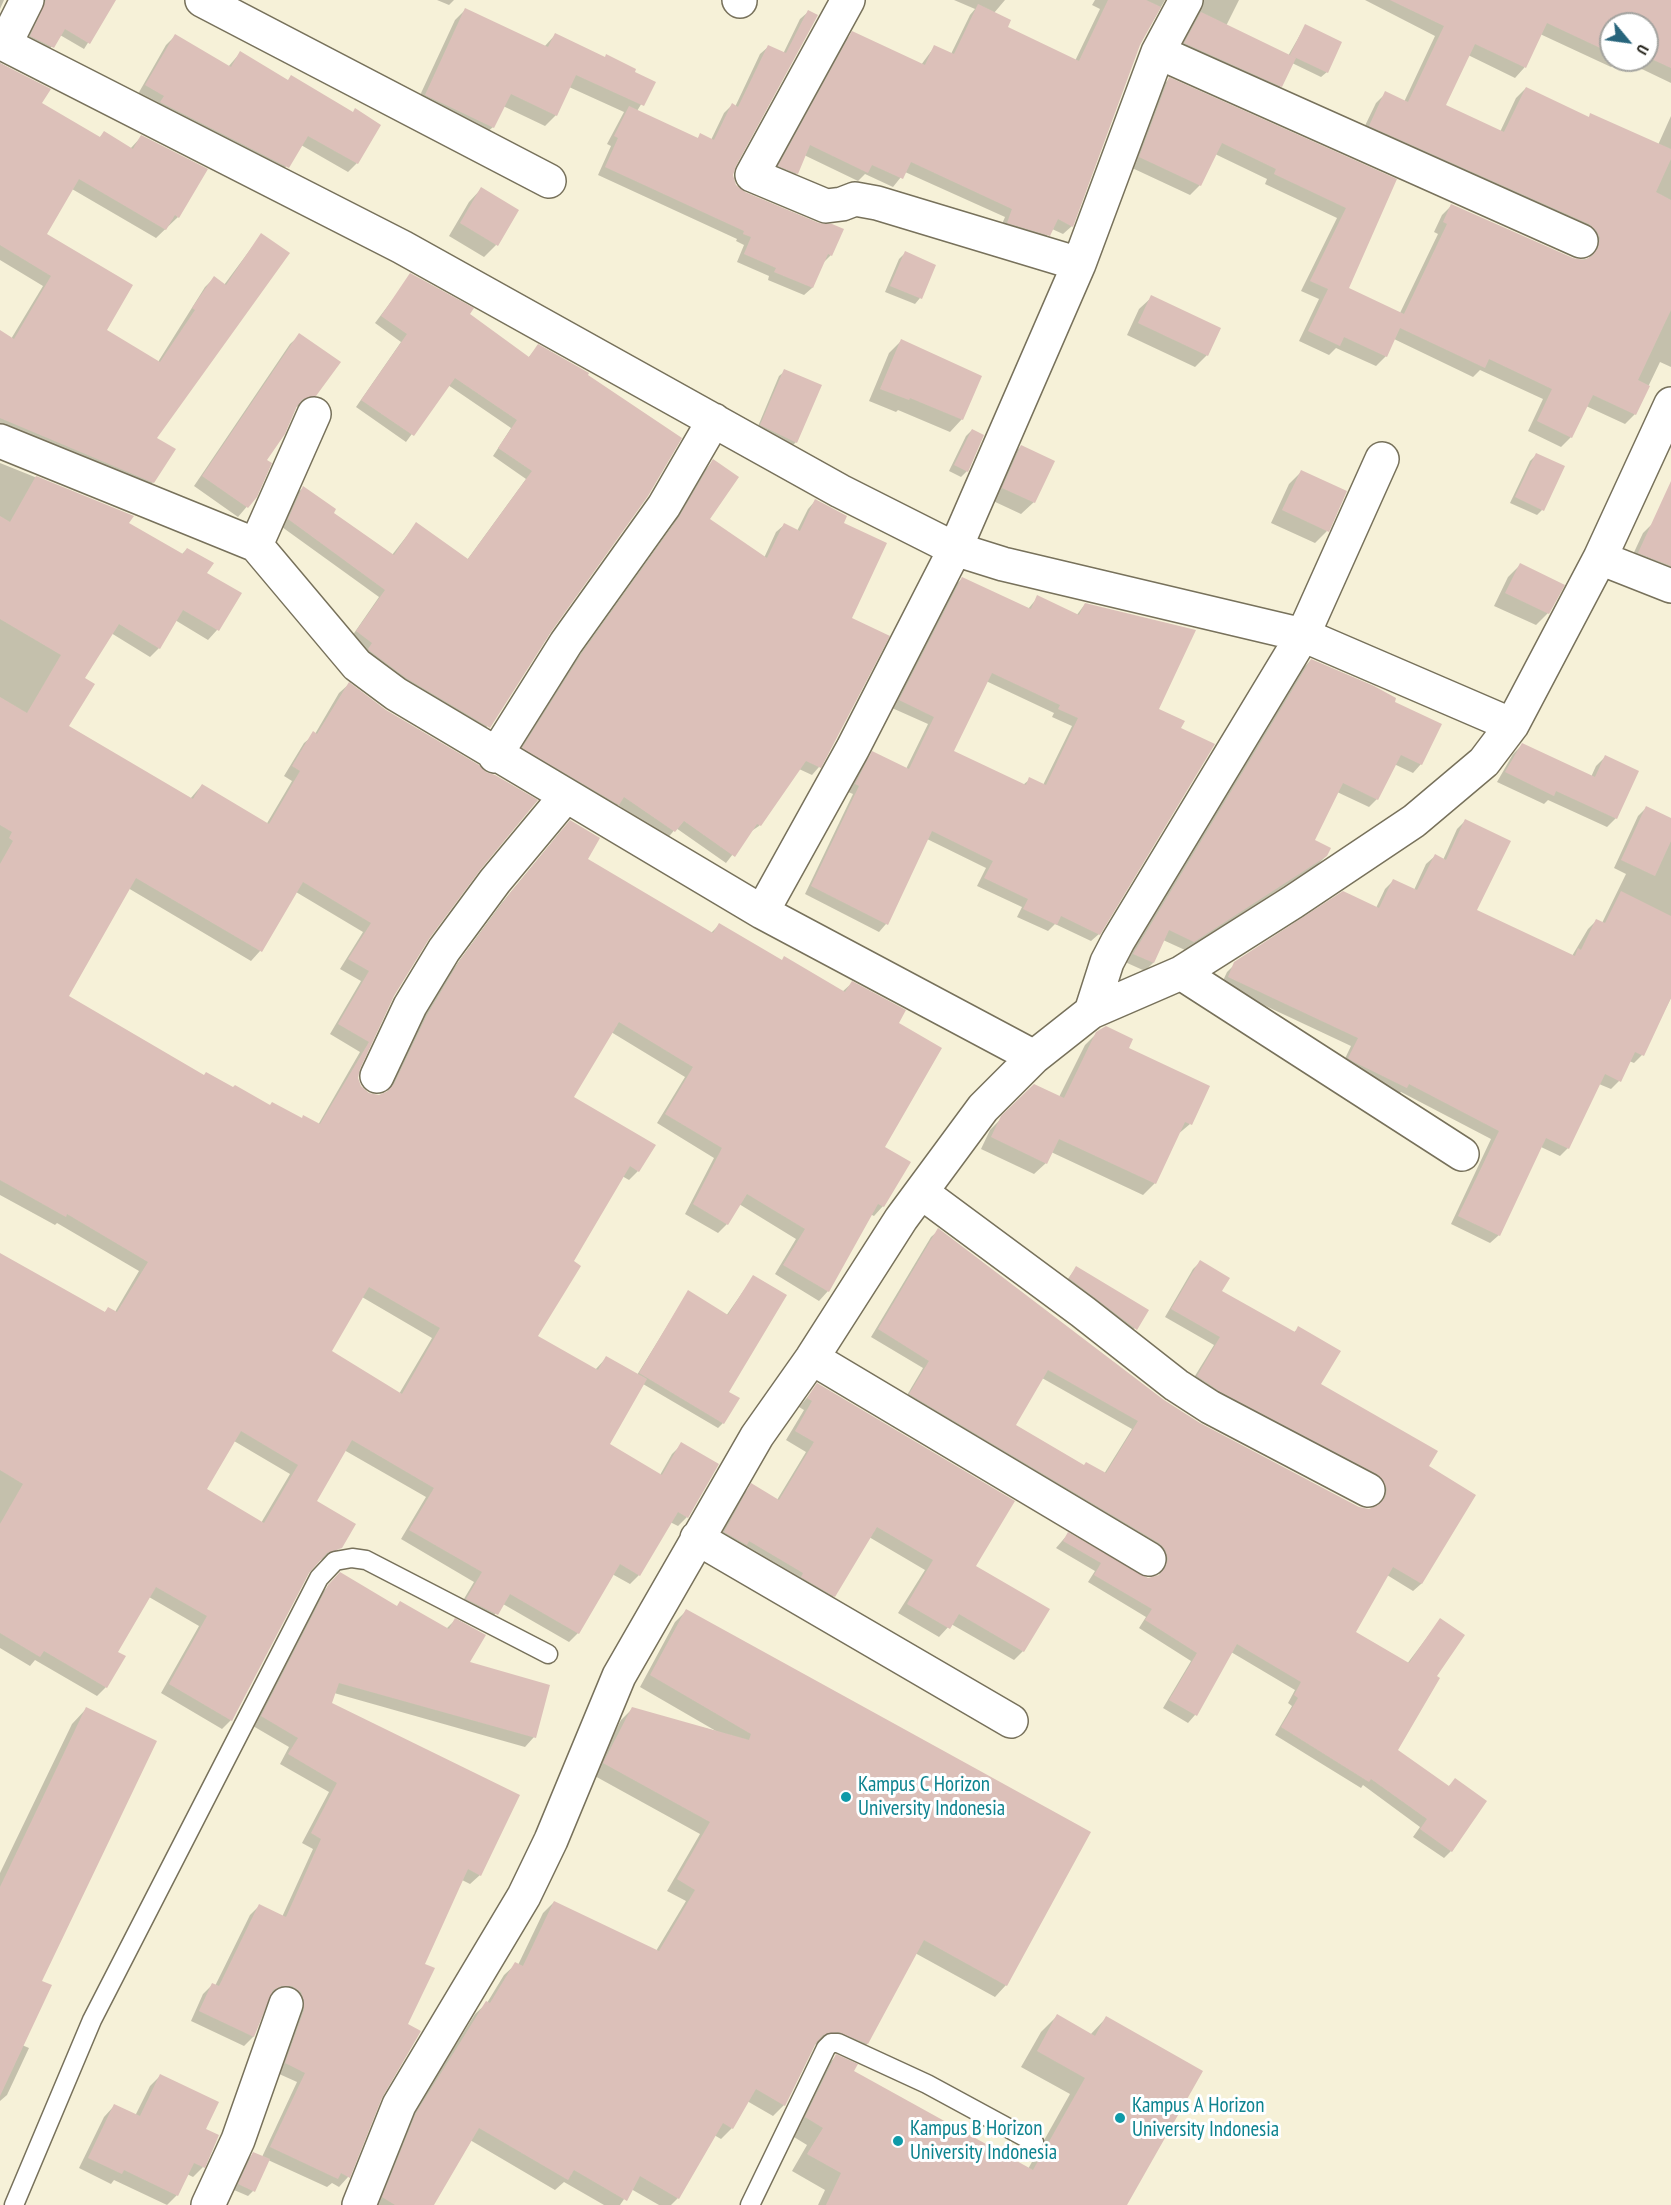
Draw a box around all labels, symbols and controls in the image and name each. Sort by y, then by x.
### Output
north arrow [1599,12,1659,72]
text: U [1632,41,1654,58]
place label: Kampus C Horizon University Indonesia [858,1772,1005,1822]
marker: Kampus C Horizon University Indonesia [839,1790,853,1804]
place label: Kampus A Horizon University Indonesia [1132,2093,1279,2143]
marker: Kampus A Horizon University Indonesia [1113,2111,1127,2125]
place label: Kampus B Horizon University Indonesia [910,2116,1057,2166]
marker: Kampus B Horizon University Indonesia [891,2134,905,2148]

